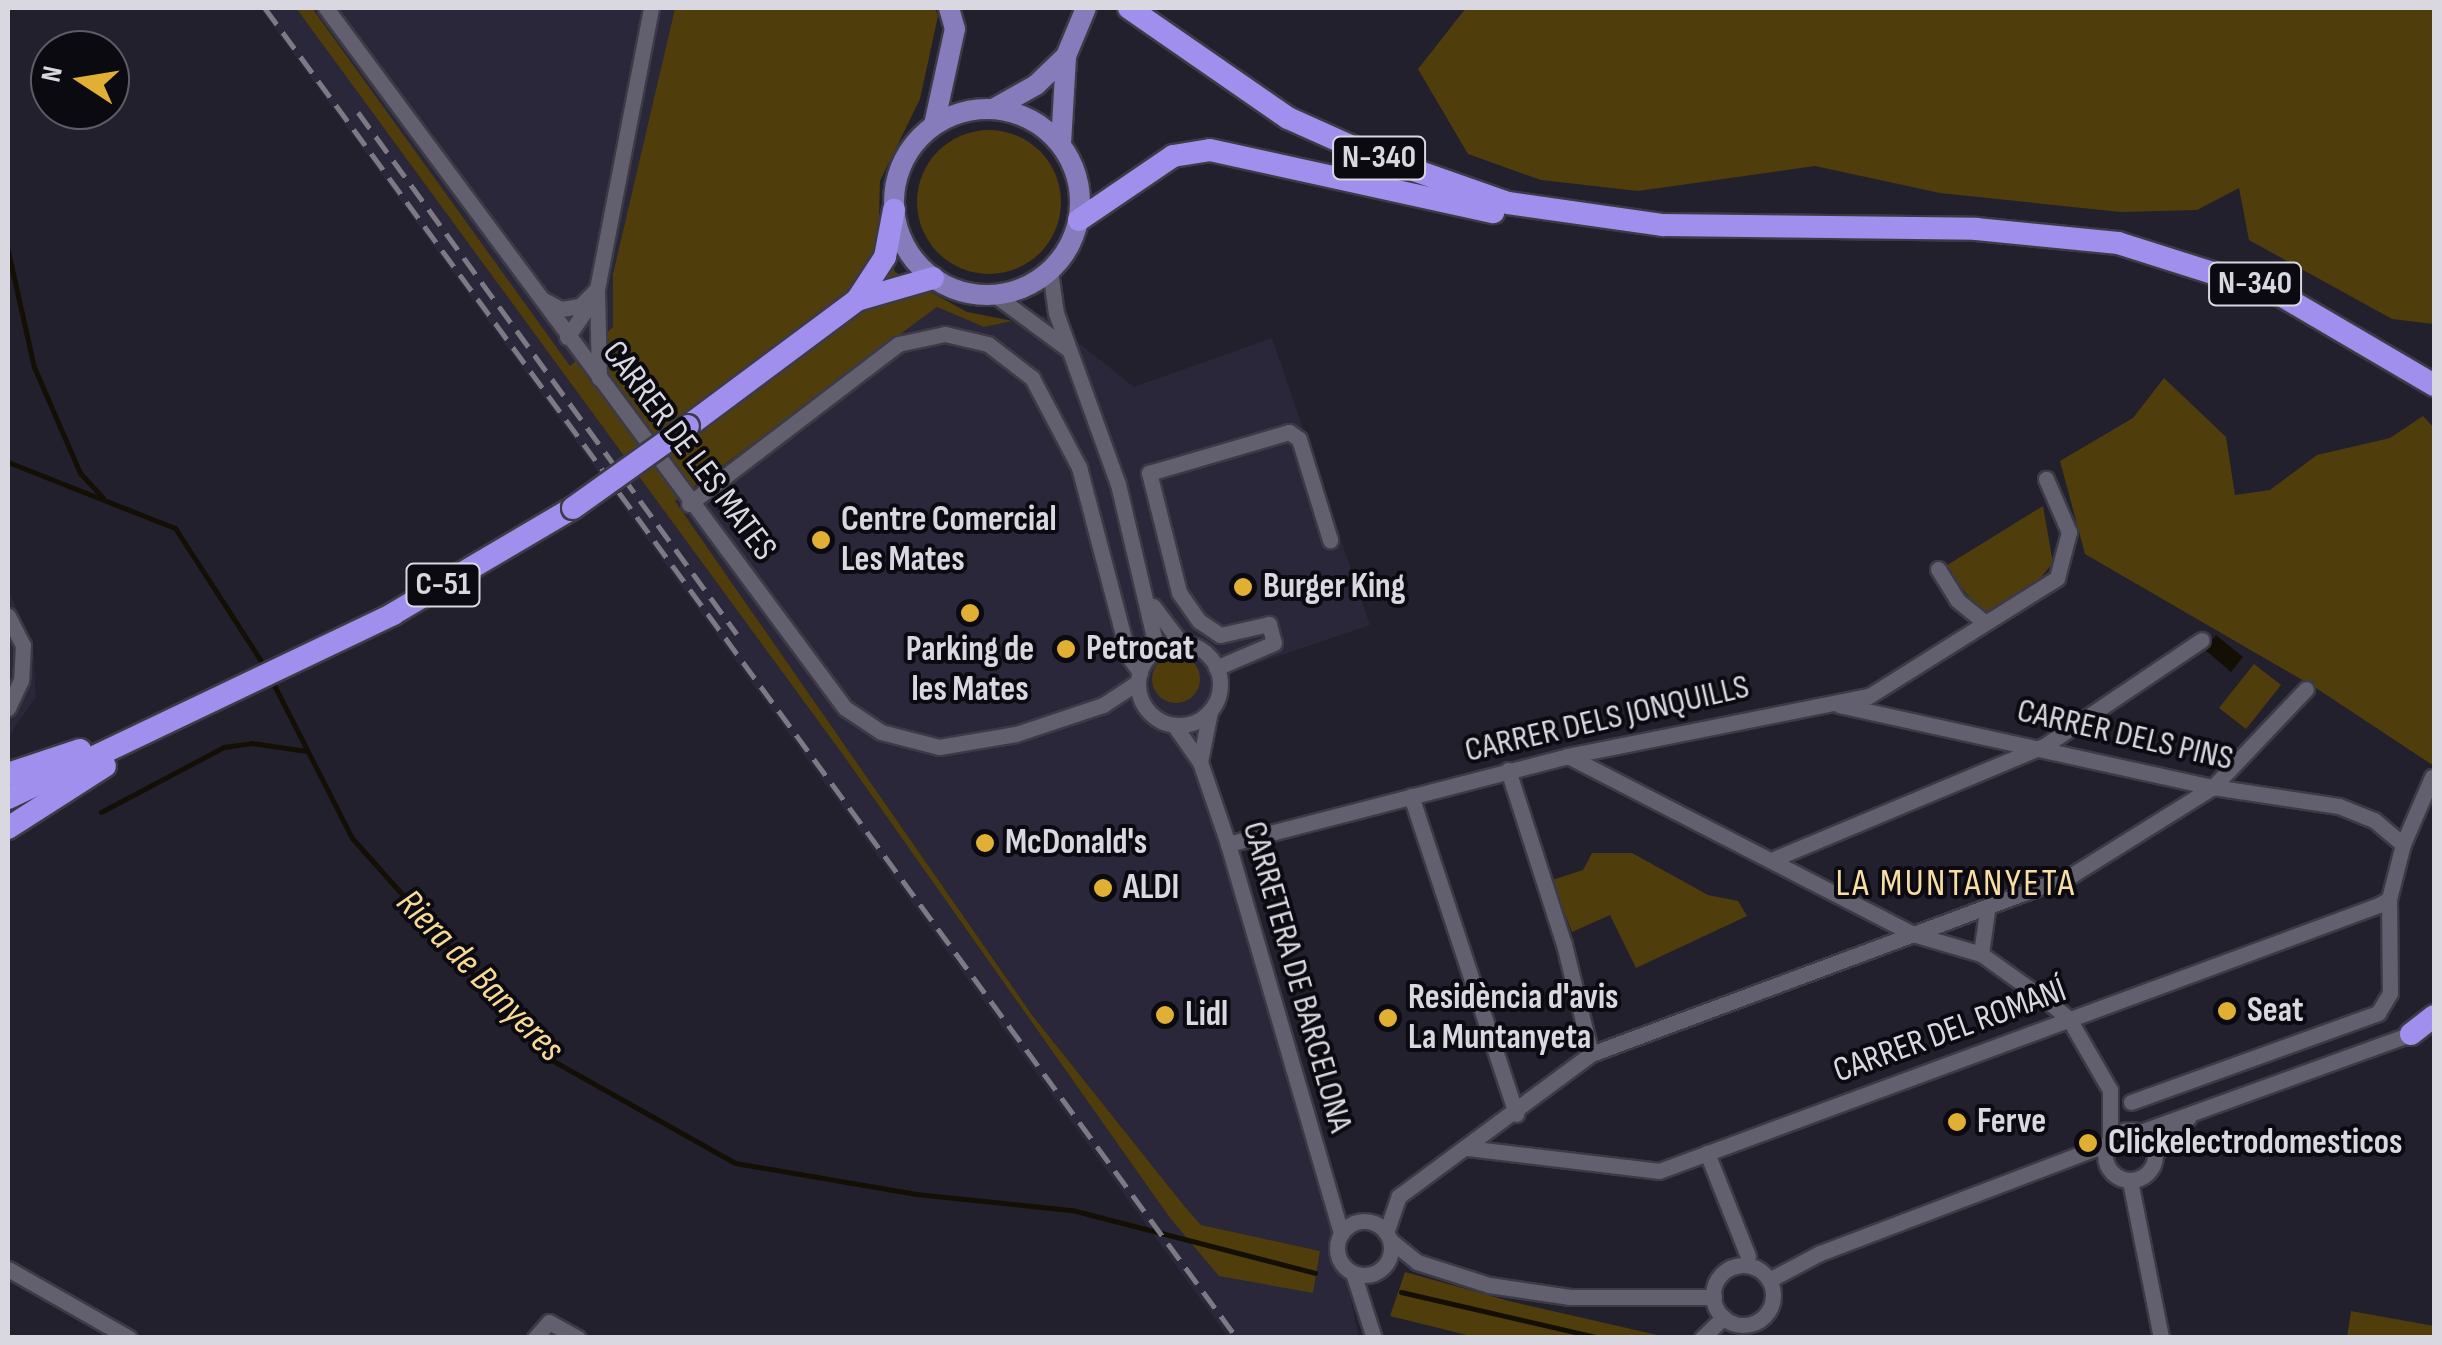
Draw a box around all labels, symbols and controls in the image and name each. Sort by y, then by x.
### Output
north arrow [30,30,130,130]
text: N [34,63,70,85]
road number: N-340 [1332,131,1426,185]
road number: N-340 [2208,257,2302,311]
street label: CARRER DE LES MATES [593,333,785,569]
place label: Centre Comercial Les Mates [841,499,1057,581]
marker: Centre Comercial Les Mates [810,529,832,551]
road number: C-51 [403,558,483,612]
place label: Burger King [1263,566,1405,608]
marker: Burger King [1232,576,1254,598]
marker: Parking de les Mates [959,602,981,624]
place label: Petrocat [1086,628,1194,670]
place label: Parking de les Mates [906,629,1034,711]
marker: Petrocat [1055,638,1077,660]
street label: CARRER DELS JONQUILLS [1461,666,1753,772]
street label: CARRER DELS PINS [2013,690,2237,780]
street label: CARRETERA DE BARCELONA [1233,817,1361,1137]
place label: McDonald's [1005,822,1147,864]
marker: McDonald's [974,832,996,854]
district label: LA MUNTANYETA [1835,861,2077,907]
place label: ALDI [1123,867,1179,909]
marker: ALDI [1092,877,1114,899]
water label: Riera de Banyeres [387,880,573,1072]
street label: CARRER DEL ROMANÍ [1828,969,2072,1093]
place label: Residència d'avis La Muntanyeta [1408,977,1619,1059]
place label: Seat [2247,990,2304,1032]
place label: Lidl [1185,994,1228,1036]
marker: Seat [2216,1000,2238,1022]
marker: Lidl [1154,1004,1176,1026]
marker: Residència d'avis La Muntanyeta [1377,1007,1399,1029]
place label: Ferve [1977,1101,2046,1143]
marker: Ferve [1946,1111,1968,1133]
place label: Clickelectrodomesticos [2108,1122,2403,1164]
marker: Clickelectrodomesticos [2077,1132,2099,1154]

